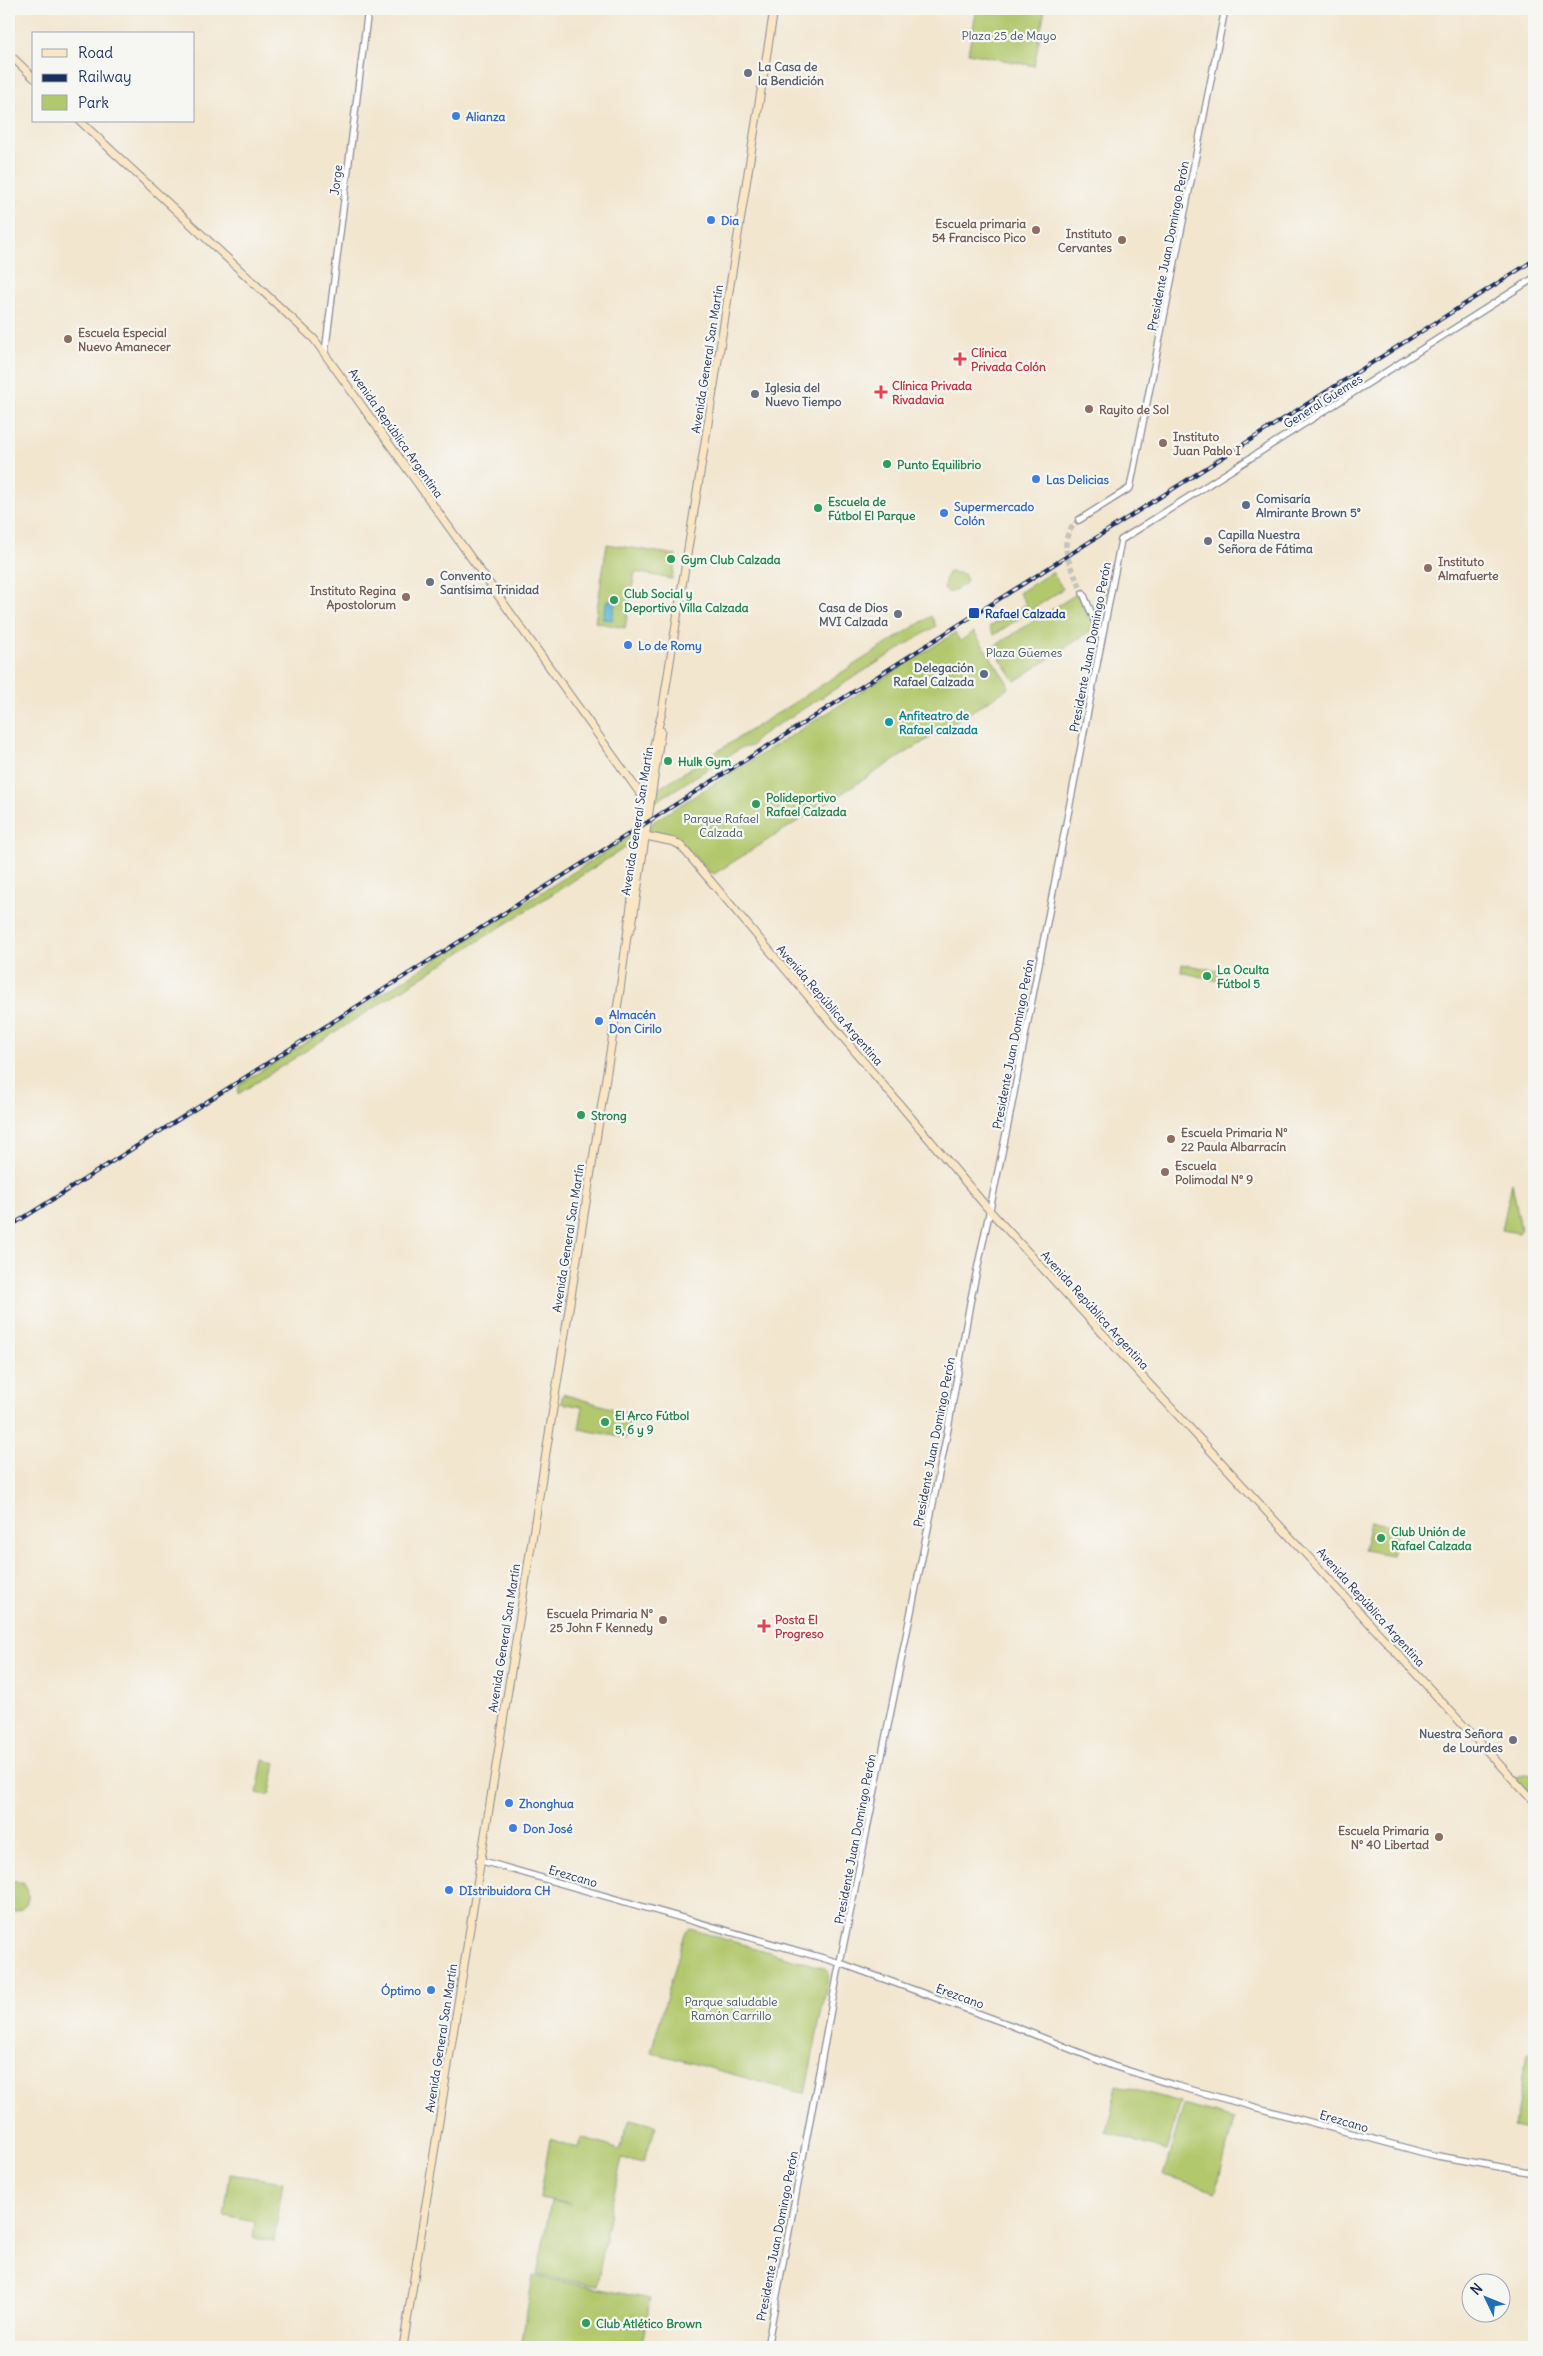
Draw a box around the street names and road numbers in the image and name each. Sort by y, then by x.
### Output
street label: Presidente Juan Domingo Perón [1144,160,1192,332]
street label: Jorge [327,164,345,196]
street label: Avenida General San Martín [688,283,726,434]
street label: Avenida República Argentina [345,365,447,501]
street label: General Güemes [1281,371,1365,431]
street label: Presidente Juan Domingo Perón [1066,561,1114,733]
street label: Avenida General San Martín [618,745,656,896]
street label: Avenida República Argentina [774,942,887,1068]
street label: Presidente Juan Domingo Perón [989,958,1037,1130]
street label: Avenida General San Martín [549,1162,587,1313]
street label: Avenida República Argentina [1038,1247,1152,1373]
street label: Presidente Juan Domingo Perón [910,1356,958,1528]
street label: Avenida República Argentina [1314,1544,1428,1670]
street label: Avenida General San Martín [485,1562,523,1713]
street label: Presidente Juan Domingo Perón [831,1753,879,1925]
street label: Erezcano [547,1862,599,1890]
street label: Avenida General San Martín [422,1962,460,2113]
street label: Erezcano [934,1980,986,2012]
street label: Erezcano [1318,2107,1370,2135]
street label: Presidente Juan Domingo Perón [753,2150,801,2322]

